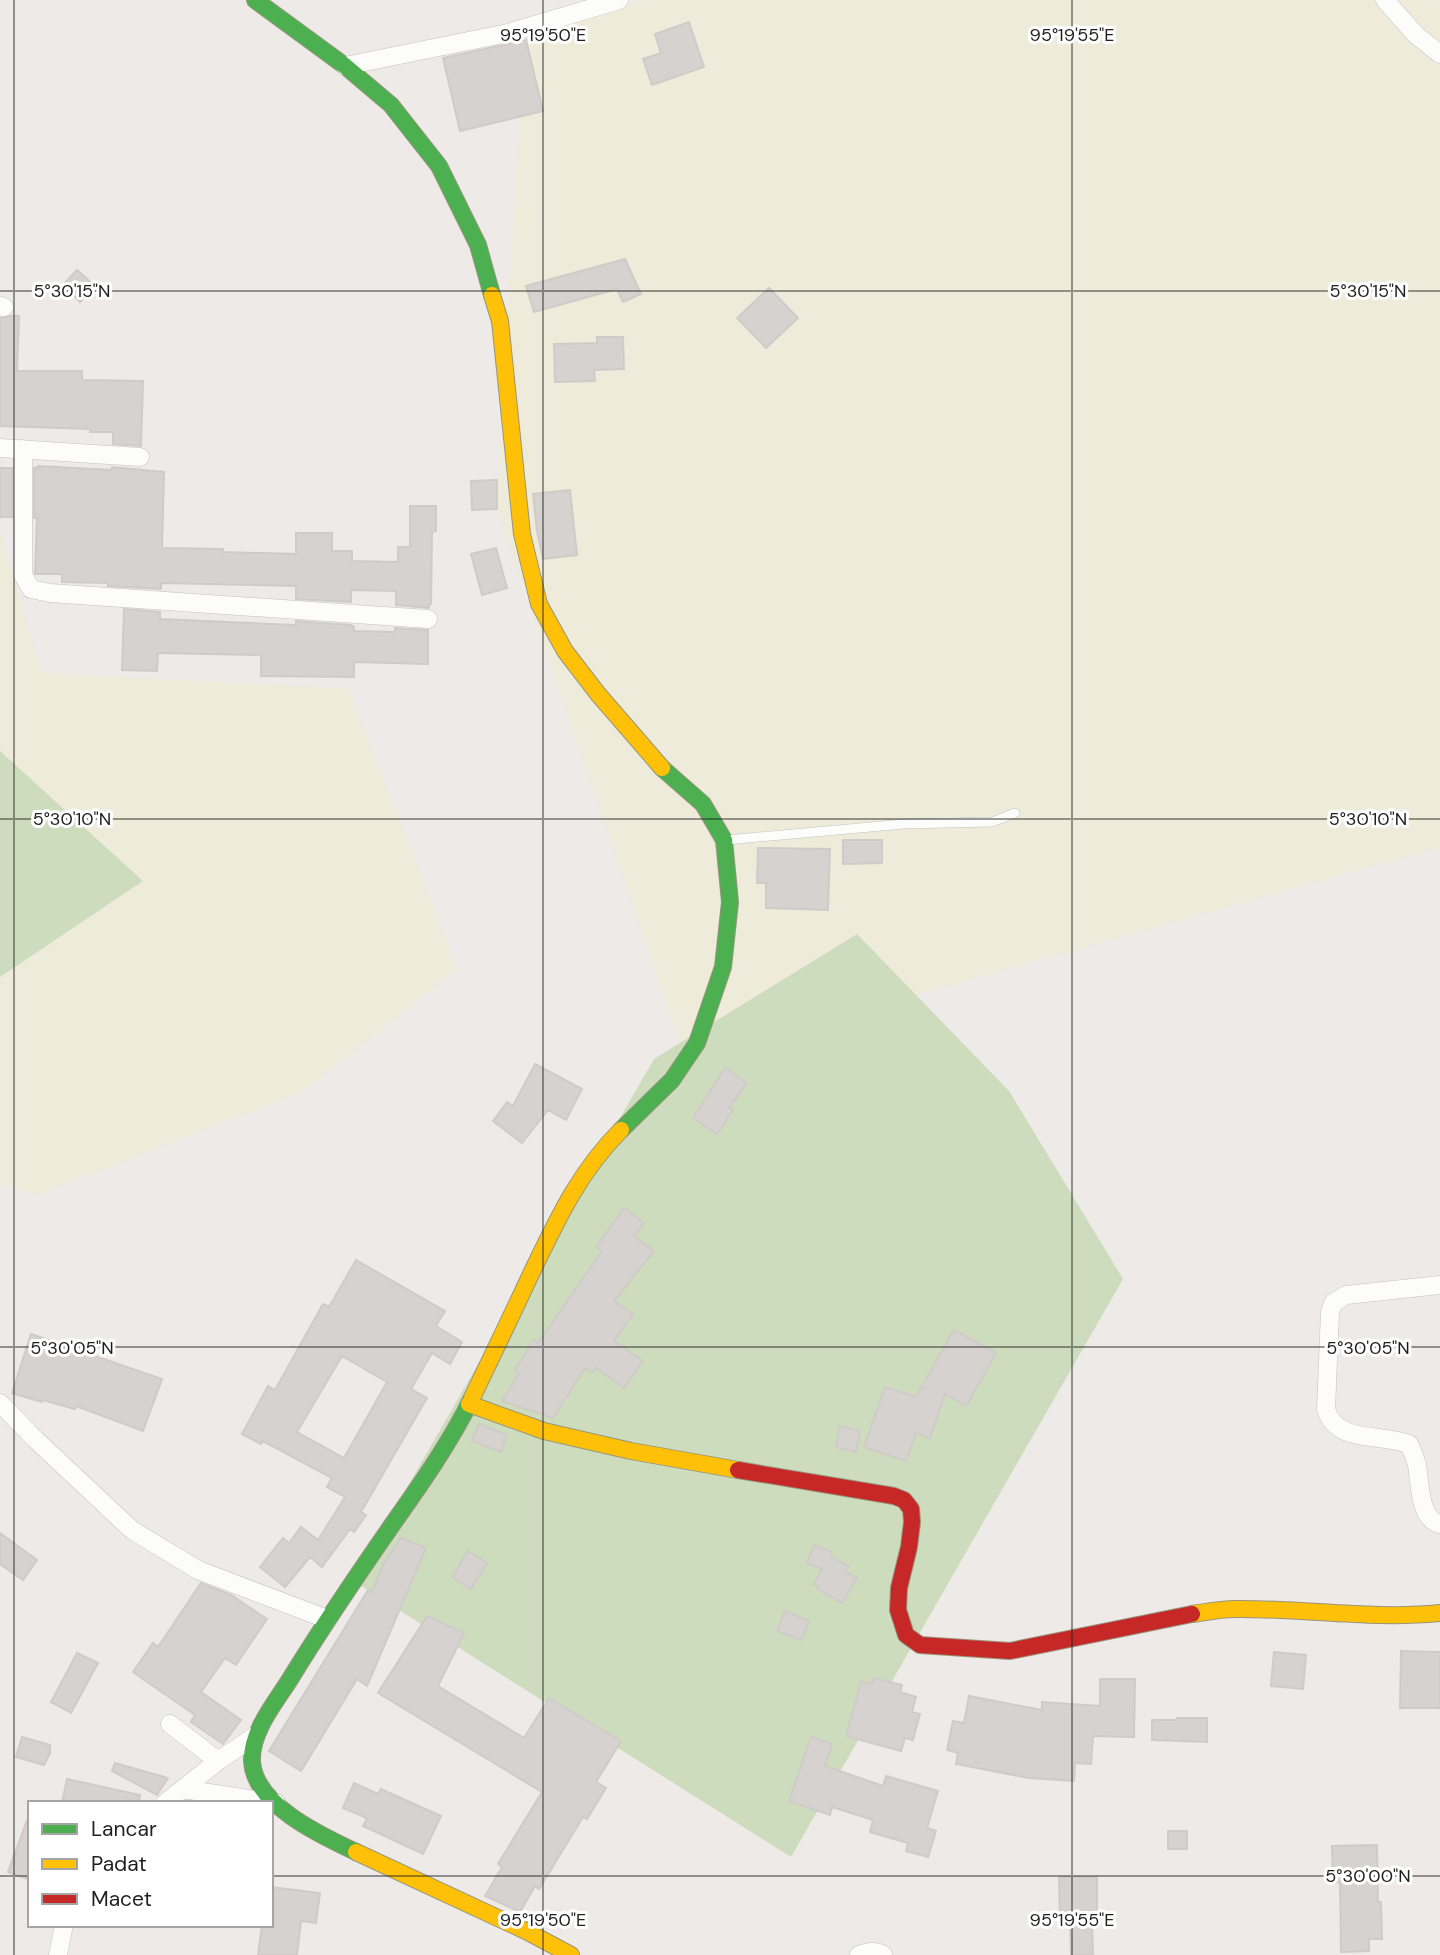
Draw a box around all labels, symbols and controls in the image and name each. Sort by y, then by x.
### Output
text: 95°19'50"E [500,23,586,47]
text: 95°19'55"E [1030,23,1114,47]
text: 5°30'15"N [34,279,110,303]
text: 5°30'15"N [1330,279,1406,303]
text: 5°30'10"N [33,807,111,831]
text: 5°30'10"N [1329,807,1407,831]
text: 5°30'05"N [30,1336,114,1360]
text: 5°30'05"N [1326,1336,1410,1360]
legend [28,1801,273,1927]
text: Lancar [91,1815,157,1843]
text: Padat [91,1850,147,1878]
text: 5°30'00"N [1325,1864,1411,1888]
text: Macet [91,1885,152,1913]
text: 95°19'50"E [500,1908,586,1932]
text: 95°19'55"E [1030,1908,1114,1932]

